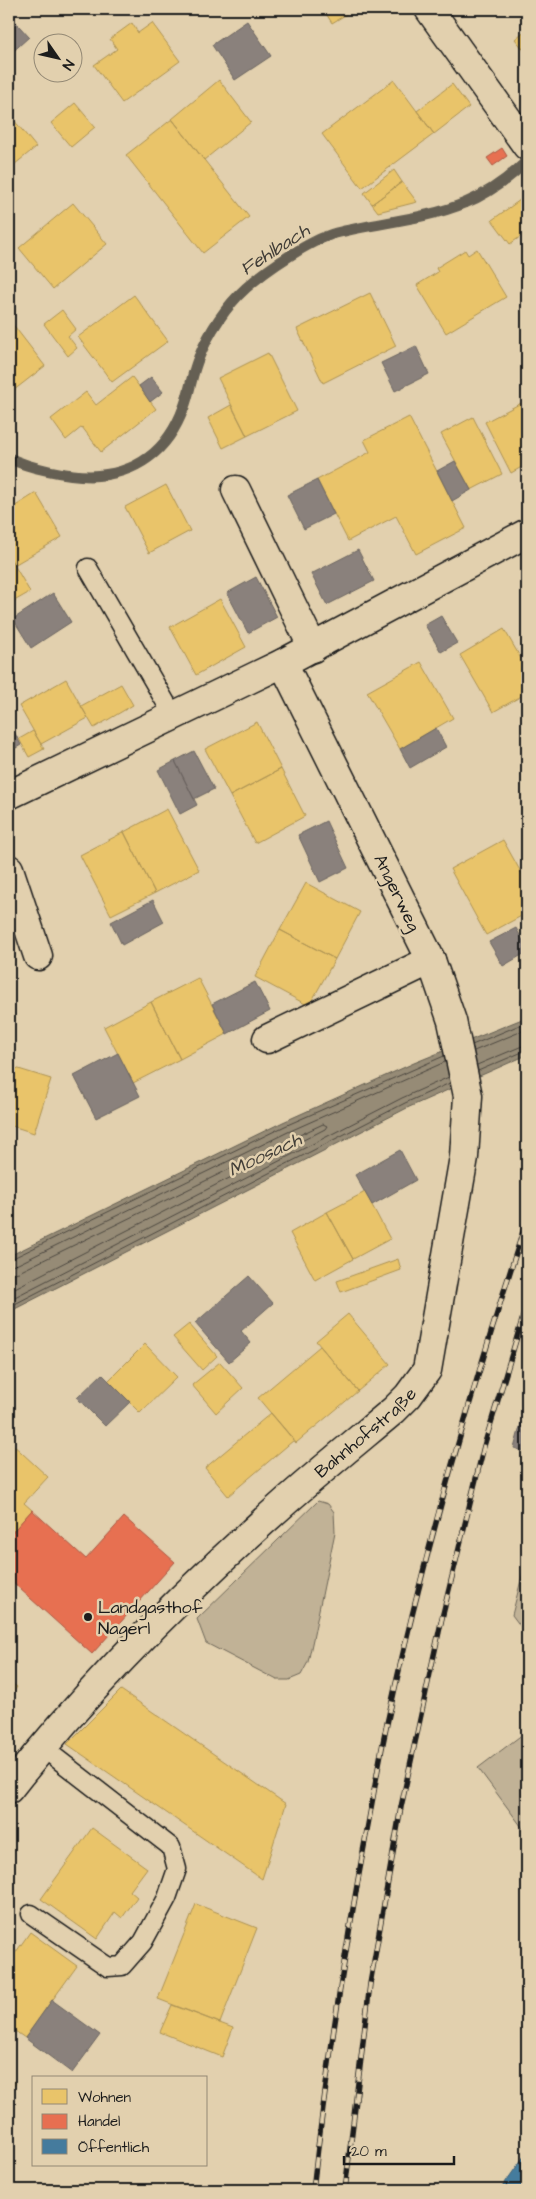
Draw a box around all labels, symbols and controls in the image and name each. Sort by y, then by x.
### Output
north arrow [32,32,82,82]
text: N [57,55,79,74]
water label: Fehlbach [235,217,316,282]
street label: Angerweg [367,850,426,936]
water label: Moosach [224,1126,307,1184]
street label: Bahnhofstraße [309,1382,423,1484]
place label: Landgasthof Nagerl [98,1595,203,1642]
marker: Landgasthof Nagerl [82,1611,94,1623]
legend [32,2076,208,2166]
text: Wohnen [78,2087,132,2108]
text: Handel [78,2111,120,2132]
scale bar [344,2134,454,2166]
text: Öffentlich [78,2137,150,2158]
text: 20 m [351,2141,387,2162]

